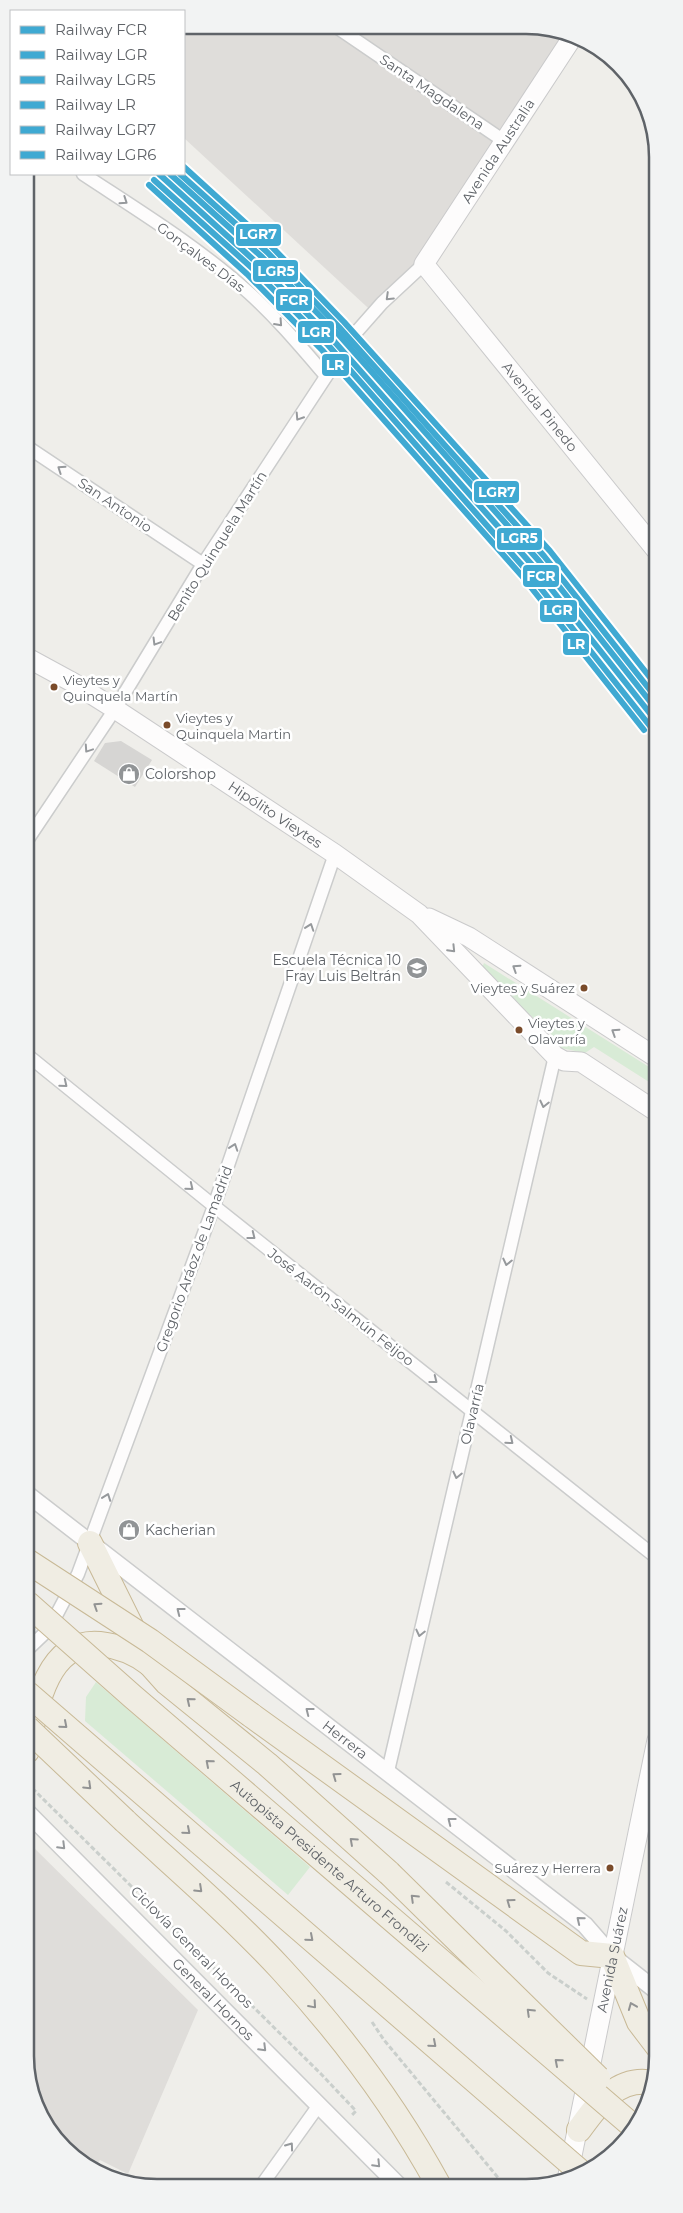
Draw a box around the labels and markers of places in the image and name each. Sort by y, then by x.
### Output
place label: Vieytes y Quinquela Martín [63,672,178,704]
marker: Vieytes y Quinquela Martín [49,682,59,692]
place label: Vieytes y Quinquela Martin [176,710,291,742]
marker: Vieytes y Quinquela Martin [162,720,172,730]
shop icon: Colorshop [117,762,141,786]
place label: Colorshop [145,765,216,783]
place label: Escuela Técnica 10 Fray Luis Beltrán [273,951,401,985]
school or university icon: Escuela Técnica 10 Fray Luis Beltrán [405,956,429,980]
place label: Vieytes y Suárez [471,980,575,996]
marker: Vieytes y Suárez [579,983,589,993]
place label: Vieytes y Olavarría [528,1015,586,1047]
marker: Vieytes y Olavarría [514,1025,524,1035]
shop icon: Kacherian [117,1518,141,1542]
place label: Kacherian [145,1521,216,1539]
place label: Suárez y Herrera [494,1860,601,1876]
marker: Suárez y Herrera [605,1863,615,1873]

